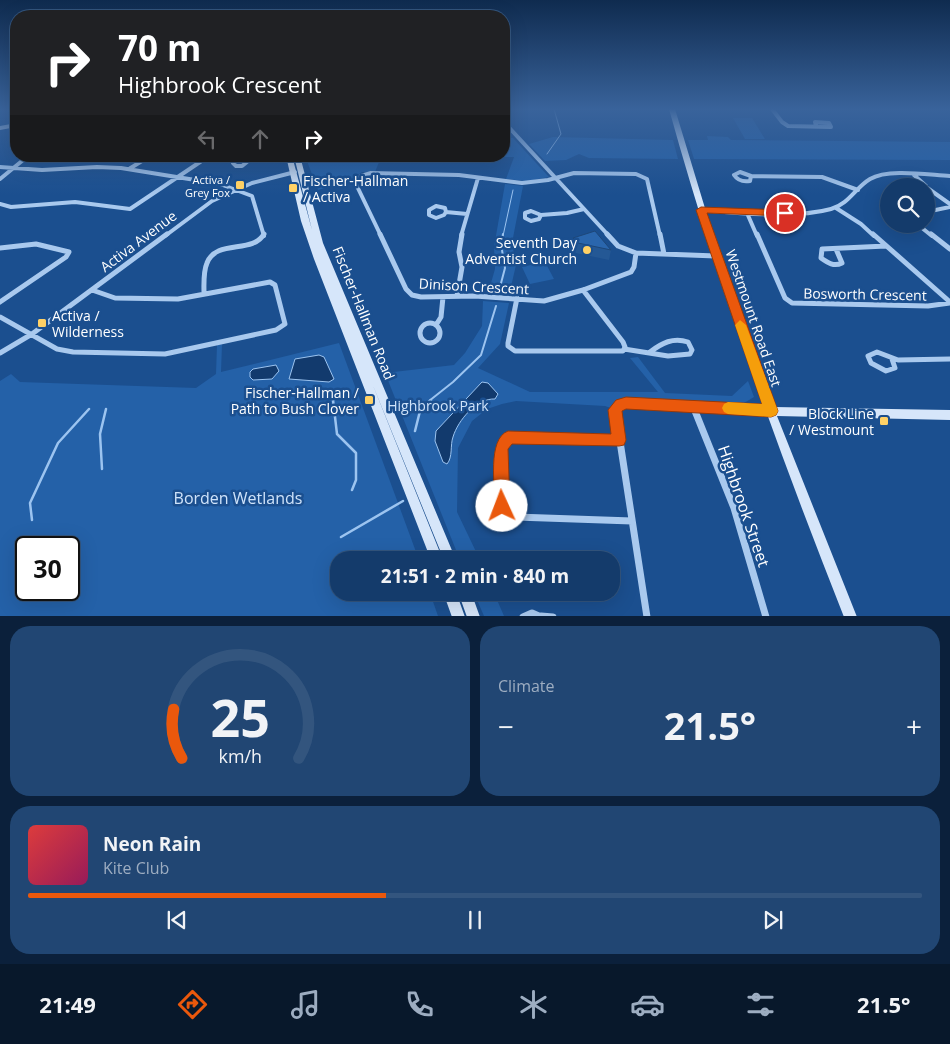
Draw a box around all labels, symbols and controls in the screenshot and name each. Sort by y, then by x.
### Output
text: 70 m [118,24,201,71]
icon: right [35,30,100,95]
text: Highbrook Crescent [118,69,321,99]
icon: left [193,125,221,153]
icon: ahead [246,125,274,153]
icon: right [299,125,327,153]
place label: Fischer-Hallman / Activa [303,171,408,206]
place label: Activa / Grey Fox [185,172,230,200]
map controls [880,178,935,233]
button: search [880,178,935,233]
marker: Activa / Grey Fox [234,179,246,191]
marker: Fischer-Hallman / Activa [287,182,299,194]
pin [764,192,806,234]
icon: arrive [771,199,799,227]
street label: Activa Avenue [96,206,180,276]
place label: Seventh Day Adventist Church [465,233,578,268]
street label: Fischer-Hallman Road [329,243,399,383]
marker: Seventh Day Adventist Church [581,244,593,256]
street label: Westmount Road East [722,247,786,389]
street label: Dinison Crescent [418,274,530,298]
street label: Bosworth Crescent [803,283,927,305]
place label: Activa / Wilderness [52,306,124,341]
marker: Activa / Wilderness [36,317,48,329]
place label: Fischer-Hallman / Path to Bush Clover [231,383,359,418]
marker: Fischer-Hallman / Path to Bush Clover [363,394,375,406]
park label: Highbrook Park [387,396,489,415]
place label: Block Line / Westmount [789,404,874,439]
marker: Block Line / Westmount [878,415,890,427]
street label: Highbrook Street [713,442,775,570]
position arrow [475,479,527,531]
park label: Borden Wetlands [174,487,302,509]
speed limit sign: 30 [15,536,80,601]
text: 21:51 · 2 min · 840 m [381,563,569,589]
text: Climate [498,675,555,697]
text: 25 [210,681,270,752]
text: 21.5° [664,699,756,751]
text: − [498,707,514,745]
text: + [906,707,922,745]
text: km/h [218,744,262,768]
text: Neon Rain [103,831,201,857]
text: Kite Club [103,857,169,879]
icon: previous [163,906,191,934]
icon: pause [461,906,489,934]
icon: next [759,906,787,934]
icon: directions [175,987,210,1022]
icon: music [288,987,323,1022]
icon: phone [402,987,437,1022]
icon: climate [516,987,551,1022]
icon: car [630,987,665,1022]
icon: filters [743,987,778,1022]
text: 21:49 [39,989,96,1019]
text: 21.5° [857,989,911,1019]

